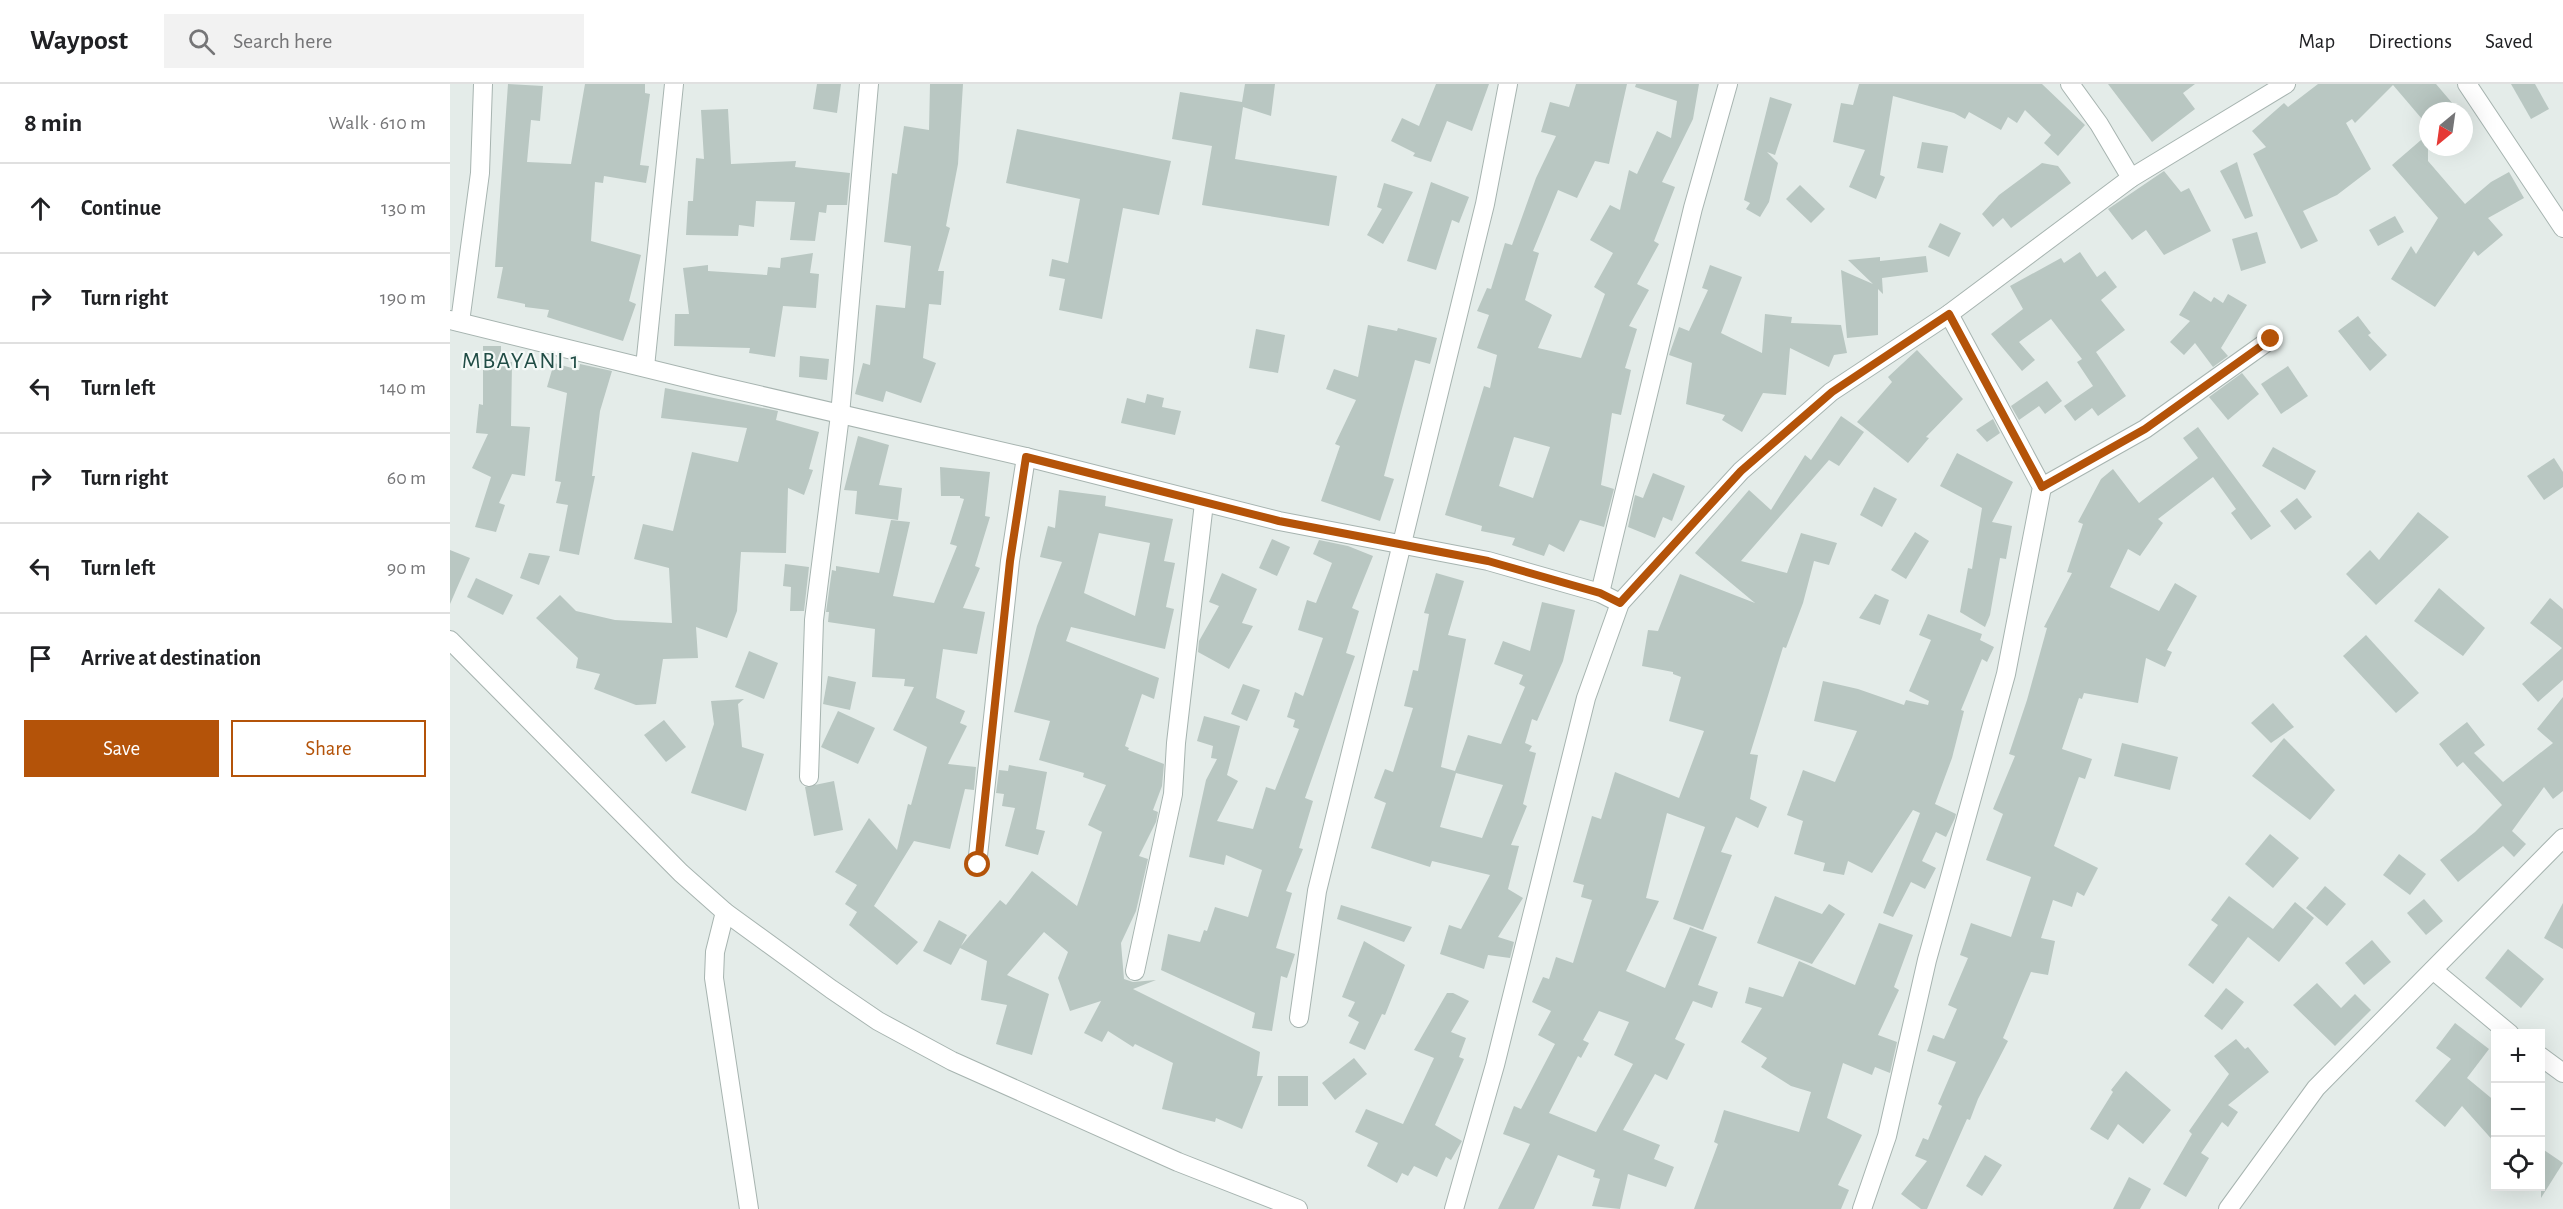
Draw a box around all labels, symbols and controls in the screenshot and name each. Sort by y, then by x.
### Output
search box [164,14,584,68]
icon: search [185,25,218,58]
text: Waypost [30,27,128,55]
text: Search here [233,30,333,52]
text: Map [2299,31,2335,52]
text: Directions [2368,31,2452,52]
text: Saved [2485,31,2533,52]
north arrow [2419,102,2473,156]
text: 8 min [24,110,82,136]
text: Walk · 610 m [329,113,426,133]
icon: ahead [24,192,57,225]
text: Continue [81,197,161,219]
text: 130 m [381,198,426,218]
icon: right [24,282,57,315]
text: Turn right [81,287,168,309]
text: 190 m [380,288,426,308]
route end [2257,325,2283,351]
district label: MBAYANI 1 [462,349,580,373]
icon: left [24,372,57,405]
text: Turn left [81,377,155,399]
text: 140 m [380,378,426,398]
icon: right [24,462,57,495]
text: Turn right [81,467,168,489]
text: 60 m [387,468,426,488]
icon: left [24,552,57,585]
text: Turn left [81,557,155,579]
text: 90 m [387,558,426,578]
icon: arrive [24,642,57,675]
text: Arrive at destination [81,647,261,669]
button: Save [24,720,219,777]
button: Share [231,720,426,777]
route start [964,851,990,877]
map controls [2491,1029,2545,1191]
button: + [2491,1029,2545,1083]
button: − [2491,1083,2545,1137]
button: locate [2491,1137,2545,1191]

